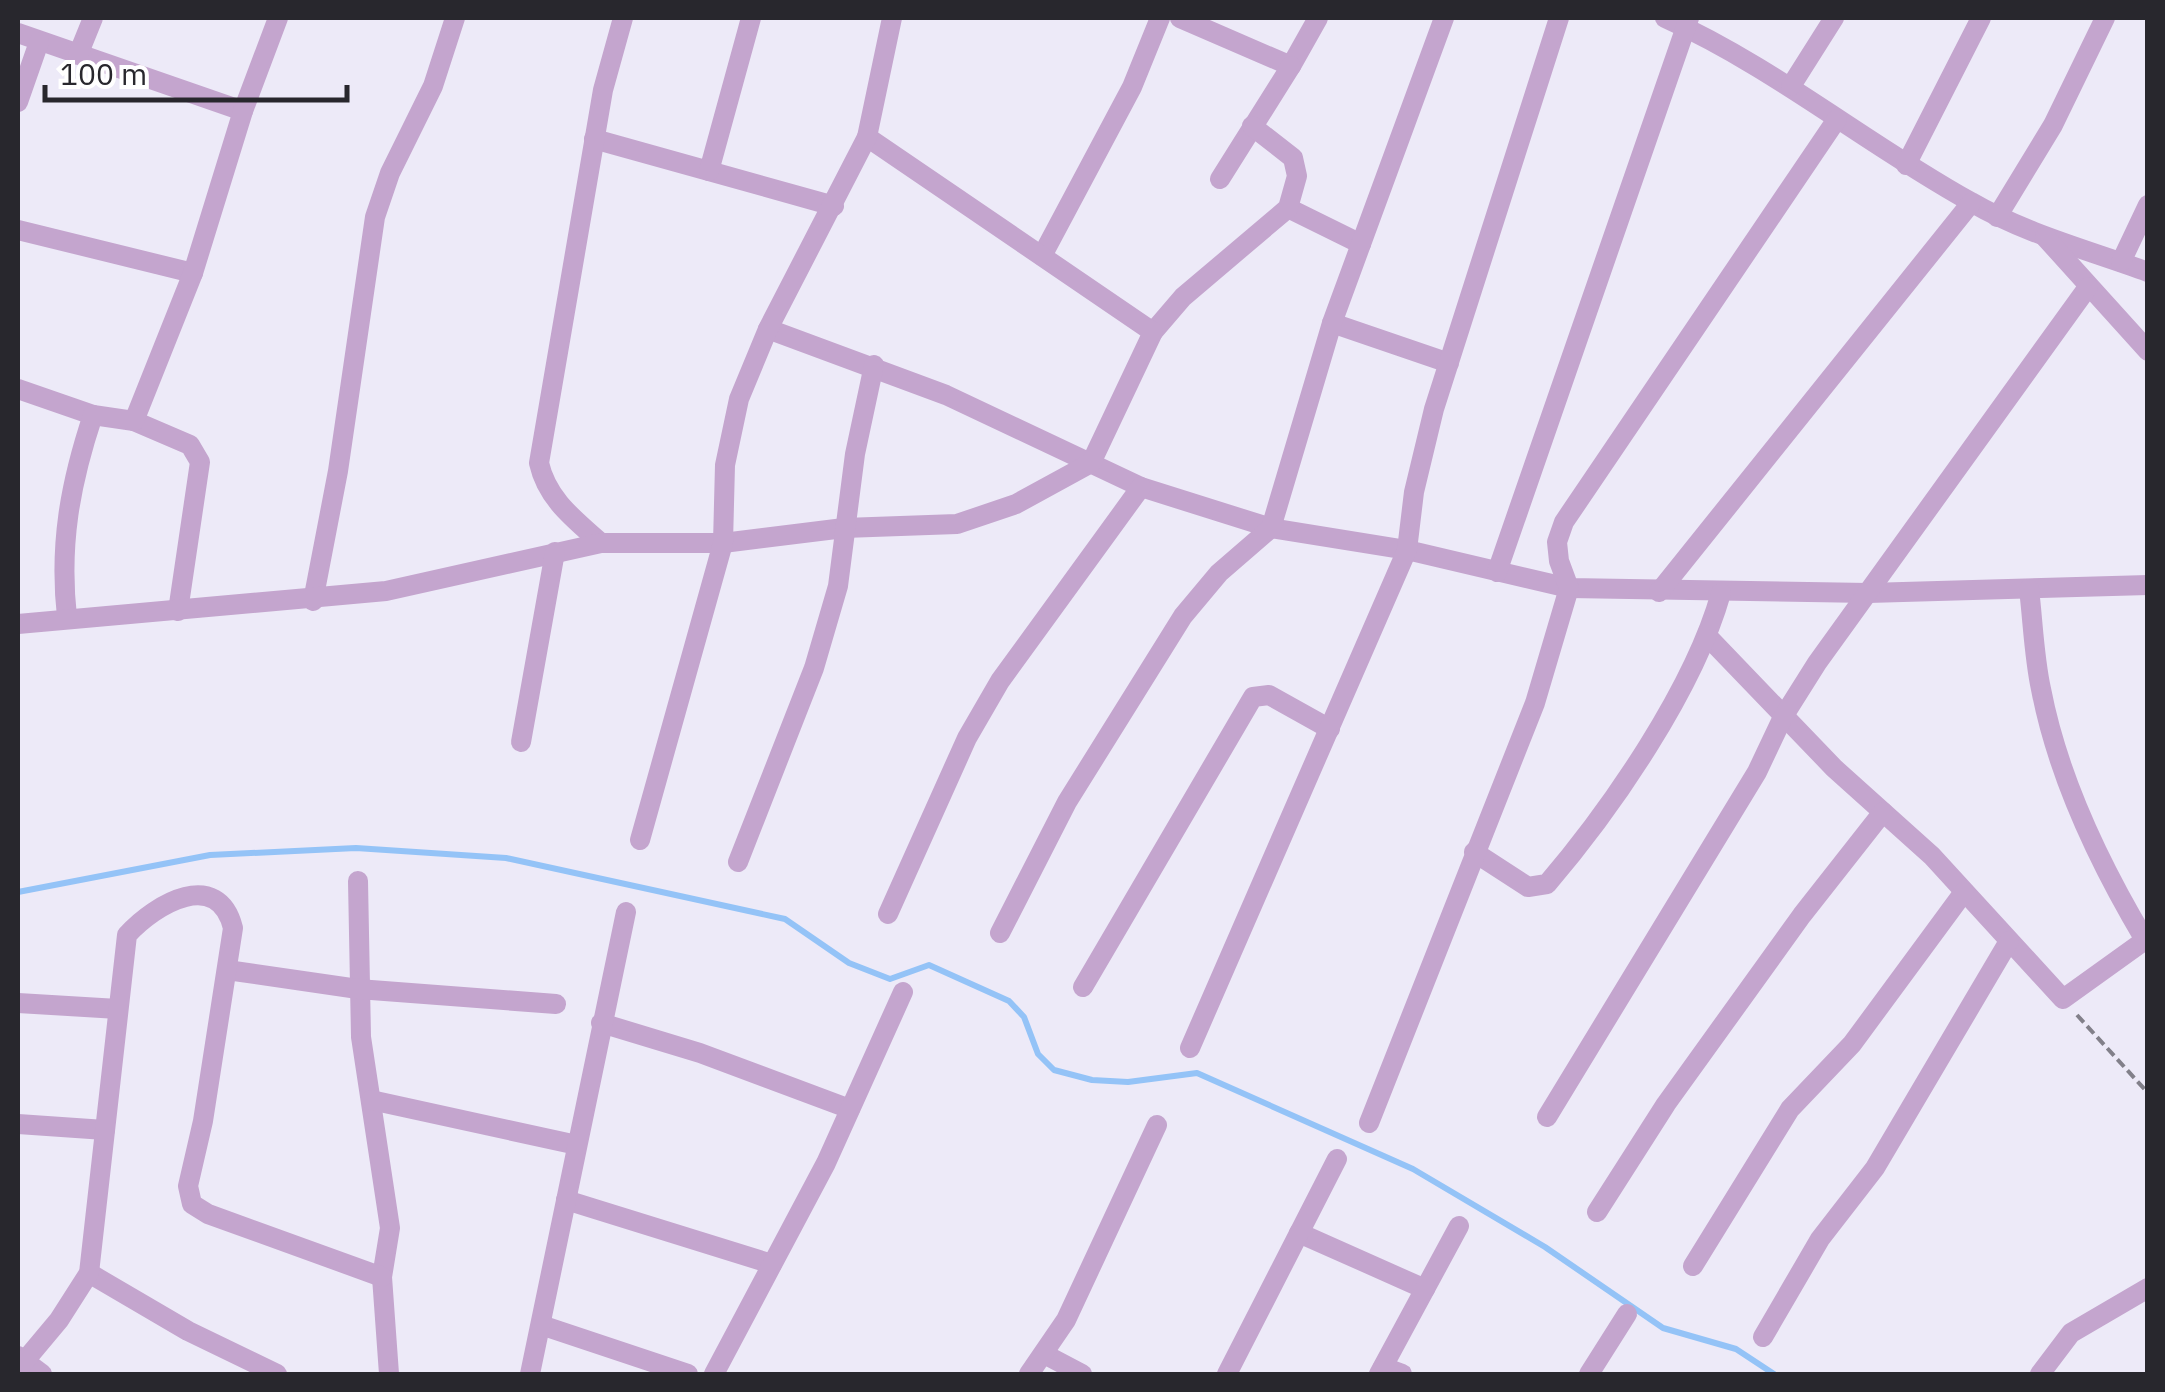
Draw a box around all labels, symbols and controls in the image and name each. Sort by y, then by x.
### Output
scale bar [45,40,348,102]
text: 100 m [60,54,147,93]

